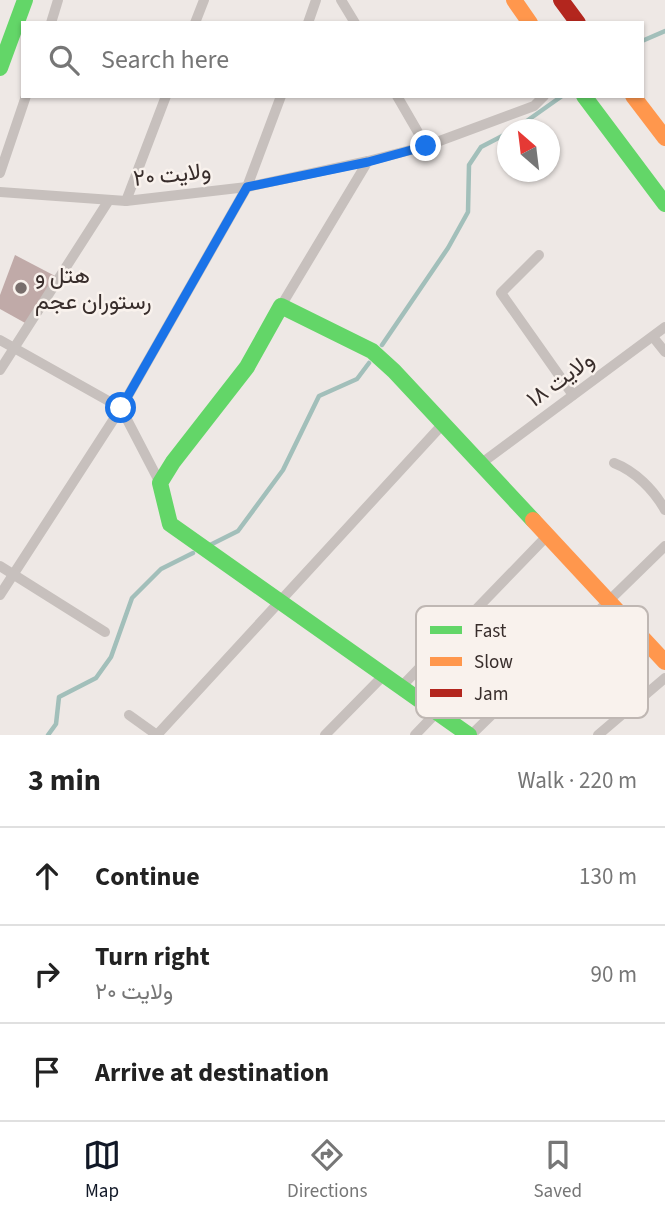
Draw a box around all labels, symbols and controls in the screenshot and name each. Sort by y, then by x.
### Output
search box [21,21,644,98]
icon: search [45,41,83,79]
text: Search here [101,41,229,78]
north arrow [497,119,560,182]
route end [410,130,441,161]
street label: ولایت ۲۰ [131,154,213,195]
place label: هتل و رستوران عجم [35,259,152,318]
marker: هتل و رستوران عجم [13,280,29,296]
street label: ولایت ۱۸ [520,344,601,415]
route start [105,392,136,423]
legend [416,606,648,718]
text: Fast [474,618,507,645]
text: Slow [474,649,513,676]
text: Jam [474,681,508,708]
text: 3 min [28,759,101,802]
text: Walk · 220 m [518,764,637,797]
icon: ahead [28,857,66,895]
text: Continue [95,858,200,895]
text: 130 m [579,860,637,893]
text: Turn right [95,938,210,975]
icon: right [28,955,66,993]
text: 90 m [590,958,637,991]
text: ولایت ۲۰ [95,975,173,1008]
icon: arrive [28,1053,66,1091]
text: Arrive at destination [95,1054,329,1091]
tab: Map [83,1136,121,1205]
tab: Directions [287,1136,367,1205]
tab: Saved [533,1136,582,1205]

